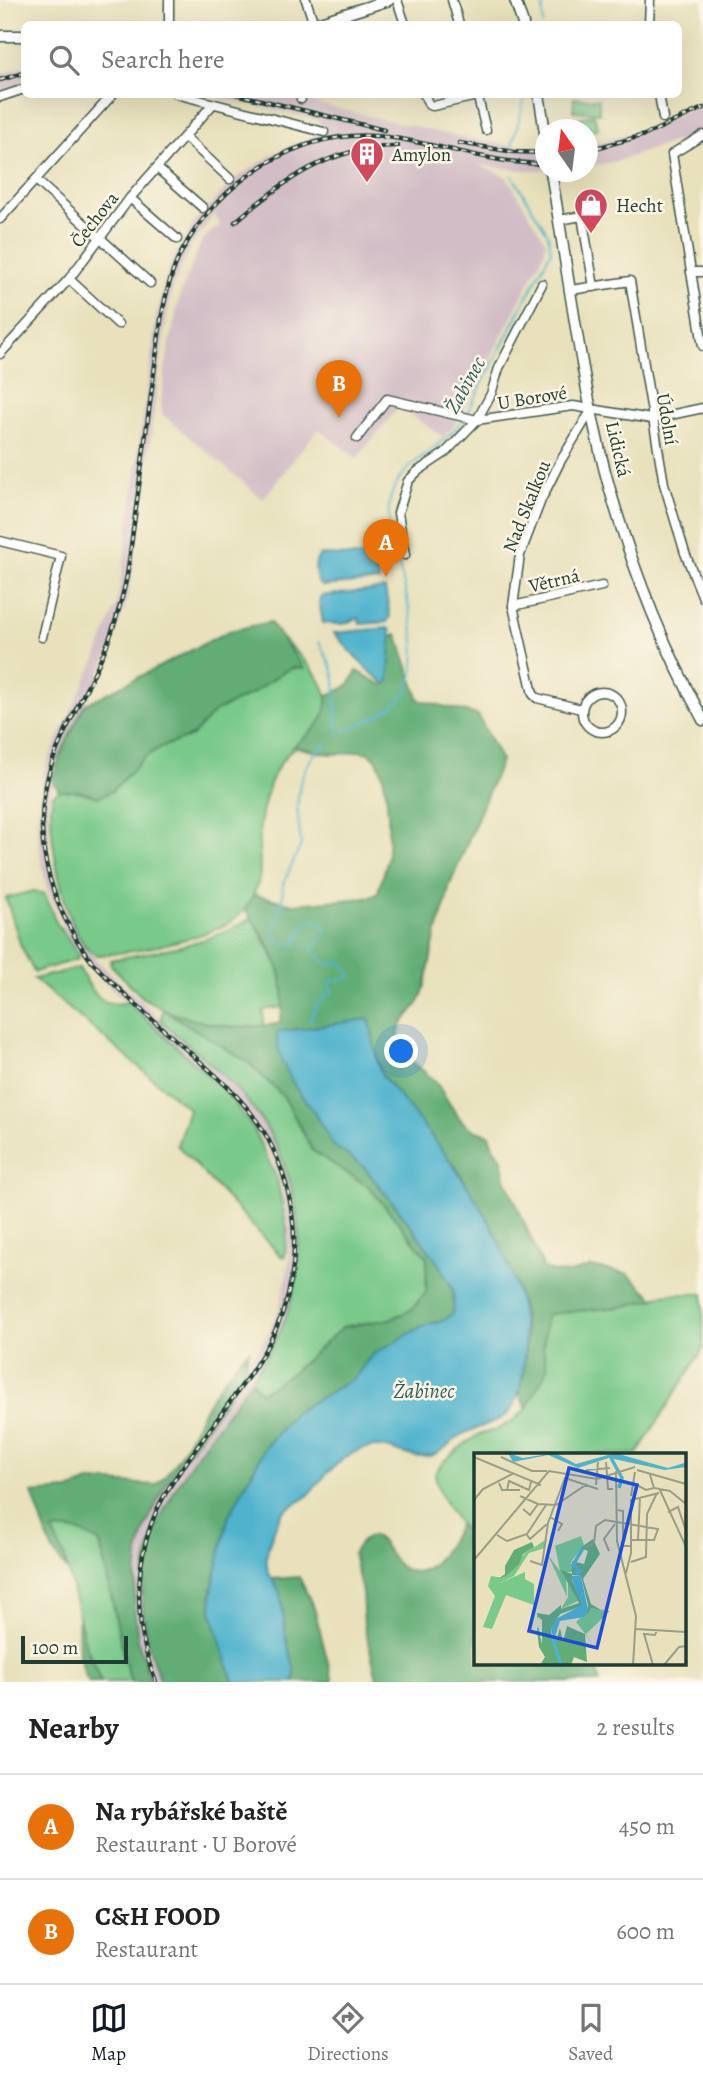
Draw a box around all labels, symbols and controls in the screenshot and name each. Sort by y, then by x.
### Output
search box [21,21,682,98]
icon: search [45,41,83,79]
text: Search here [101,42,225,77]
north arrow [535,119,598,182]
building icon: Amylon [348,135,386,184]
place label: Amylon [391,142,451,168]
street label: Čechova [65,186,125,253]
shop icon: Hecht [572,186,610,235]
place label: Hecht [616,193,663,219]
water label: Žabinec [438,351,492,418]
pin: B [316,360,362,418]
street label: U Borové [495,380,569,416]
street label: Údolní [650,391,684,447]
street label: Lidická [599,419,637,480]
street label: Nad Skalkou [497,456,557,556]
pin: A [363,519,409,577]
street label: Větrná [525,562,582,600]
your location [384,1034,418,1068]
water label: Žabinec [394,1377,455,1405]
inset map [474,1453,686,1664]
scale bar [21,1633,128,1665]
text: 100 m [32,1635,78,1661]
text: Nearby [28,1708,119,1748]
text: 2 results [597,1712,675,1743]
text: Na rybářské baště [95,1794,287,1829]
text: A [44,1811,58,1842]
text: 450 m [619,1811,675,1842]
text: Restaurant · U Borové [95,1829,297,1860]
text: C&H FOOD [95,1899,220,1934]
text: B [44,1916,58,1947]
text: 600 m [616,1916,675,1947]
text: Restaurant [95,1934,198,1965]
tab: Map [90,1999,128,2067]
tab: Directions [307,1999,389,2067]
tab: Saved [568,1999,613,2067]

